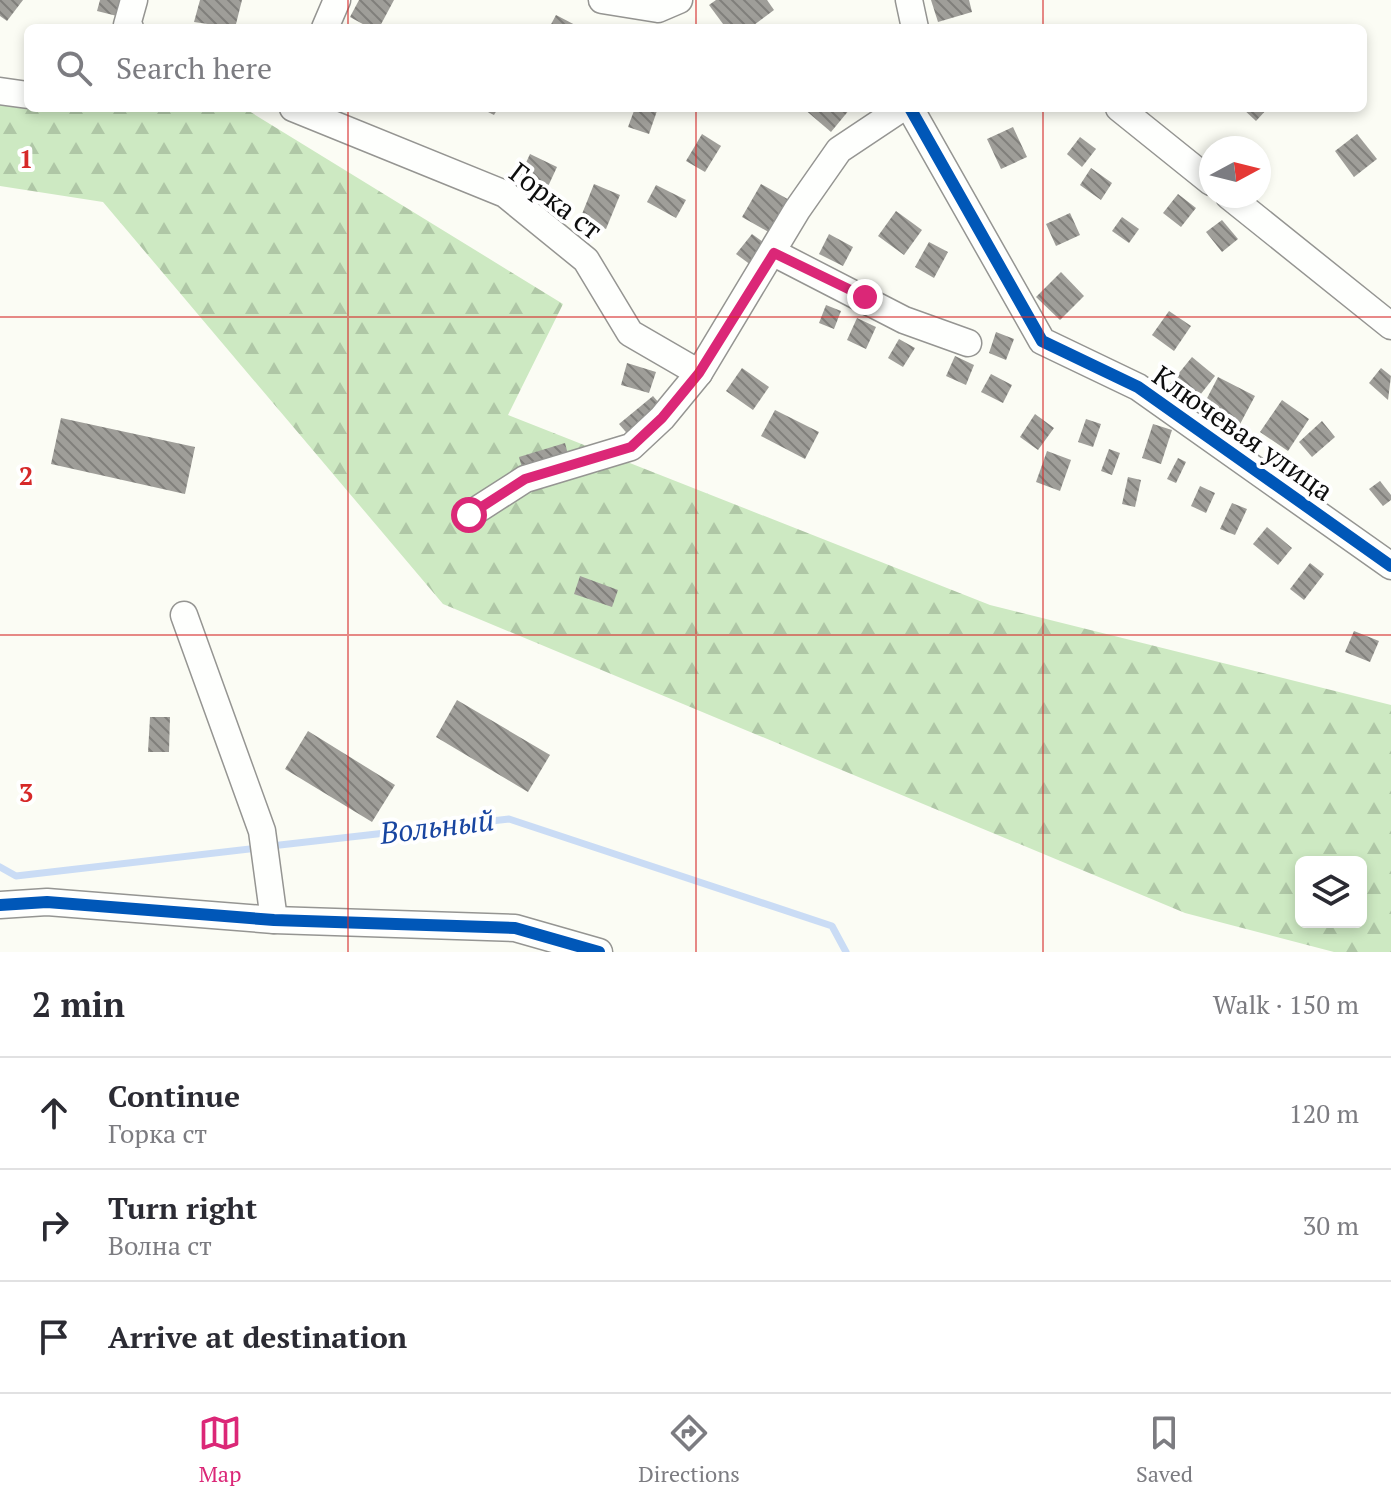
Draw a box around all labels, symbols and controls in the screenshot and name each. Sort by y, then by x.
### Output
search box [24,24,1367,112]
icon: search [52,46,96,90]
text: Search here [116,48,272,88]
north arrow [1199,136,1271,208]
text: 1 [19,141,33,175]
street label: Горка ст [503,154,610,248]
route end [847,279,883,315]
street label: Ключевая улица [1146,357,1341,509]
text: 2 [19,458,33,492]
route start [451,497,487,533]
text: 3 [19,775,33,809]
water label: Вольный [377,799,496,853]
map controls [1295,856,1367,928]
button: layers [1295,856,1367,928]
text: 2 min [32,982,125,1027]
text: Walk · 150 m [1213,987,1359,1021]
text: Continue [108,1076,240,1116]
icon: ahead [32,1091,76,1135]
text: 120 m [1289,1096,1359,1130]
text: Горка ст [108,1116,207,1150]
text: Turn right [108,1188,257,1228]
icon: right [32,1203,76,1247]
text: 30 m [1303,1208,1359,1242]
text: Волна ст [108,1228,212,1262]
icon: arrive [32,1315,76,1359]
text: Arrive at destination [108,1317,407,1357]
tab: Map [198,1411,242,1488]
tab: Directions [638,1411,740,1488]
tab: Saved [1136,1411,1193,1488]

